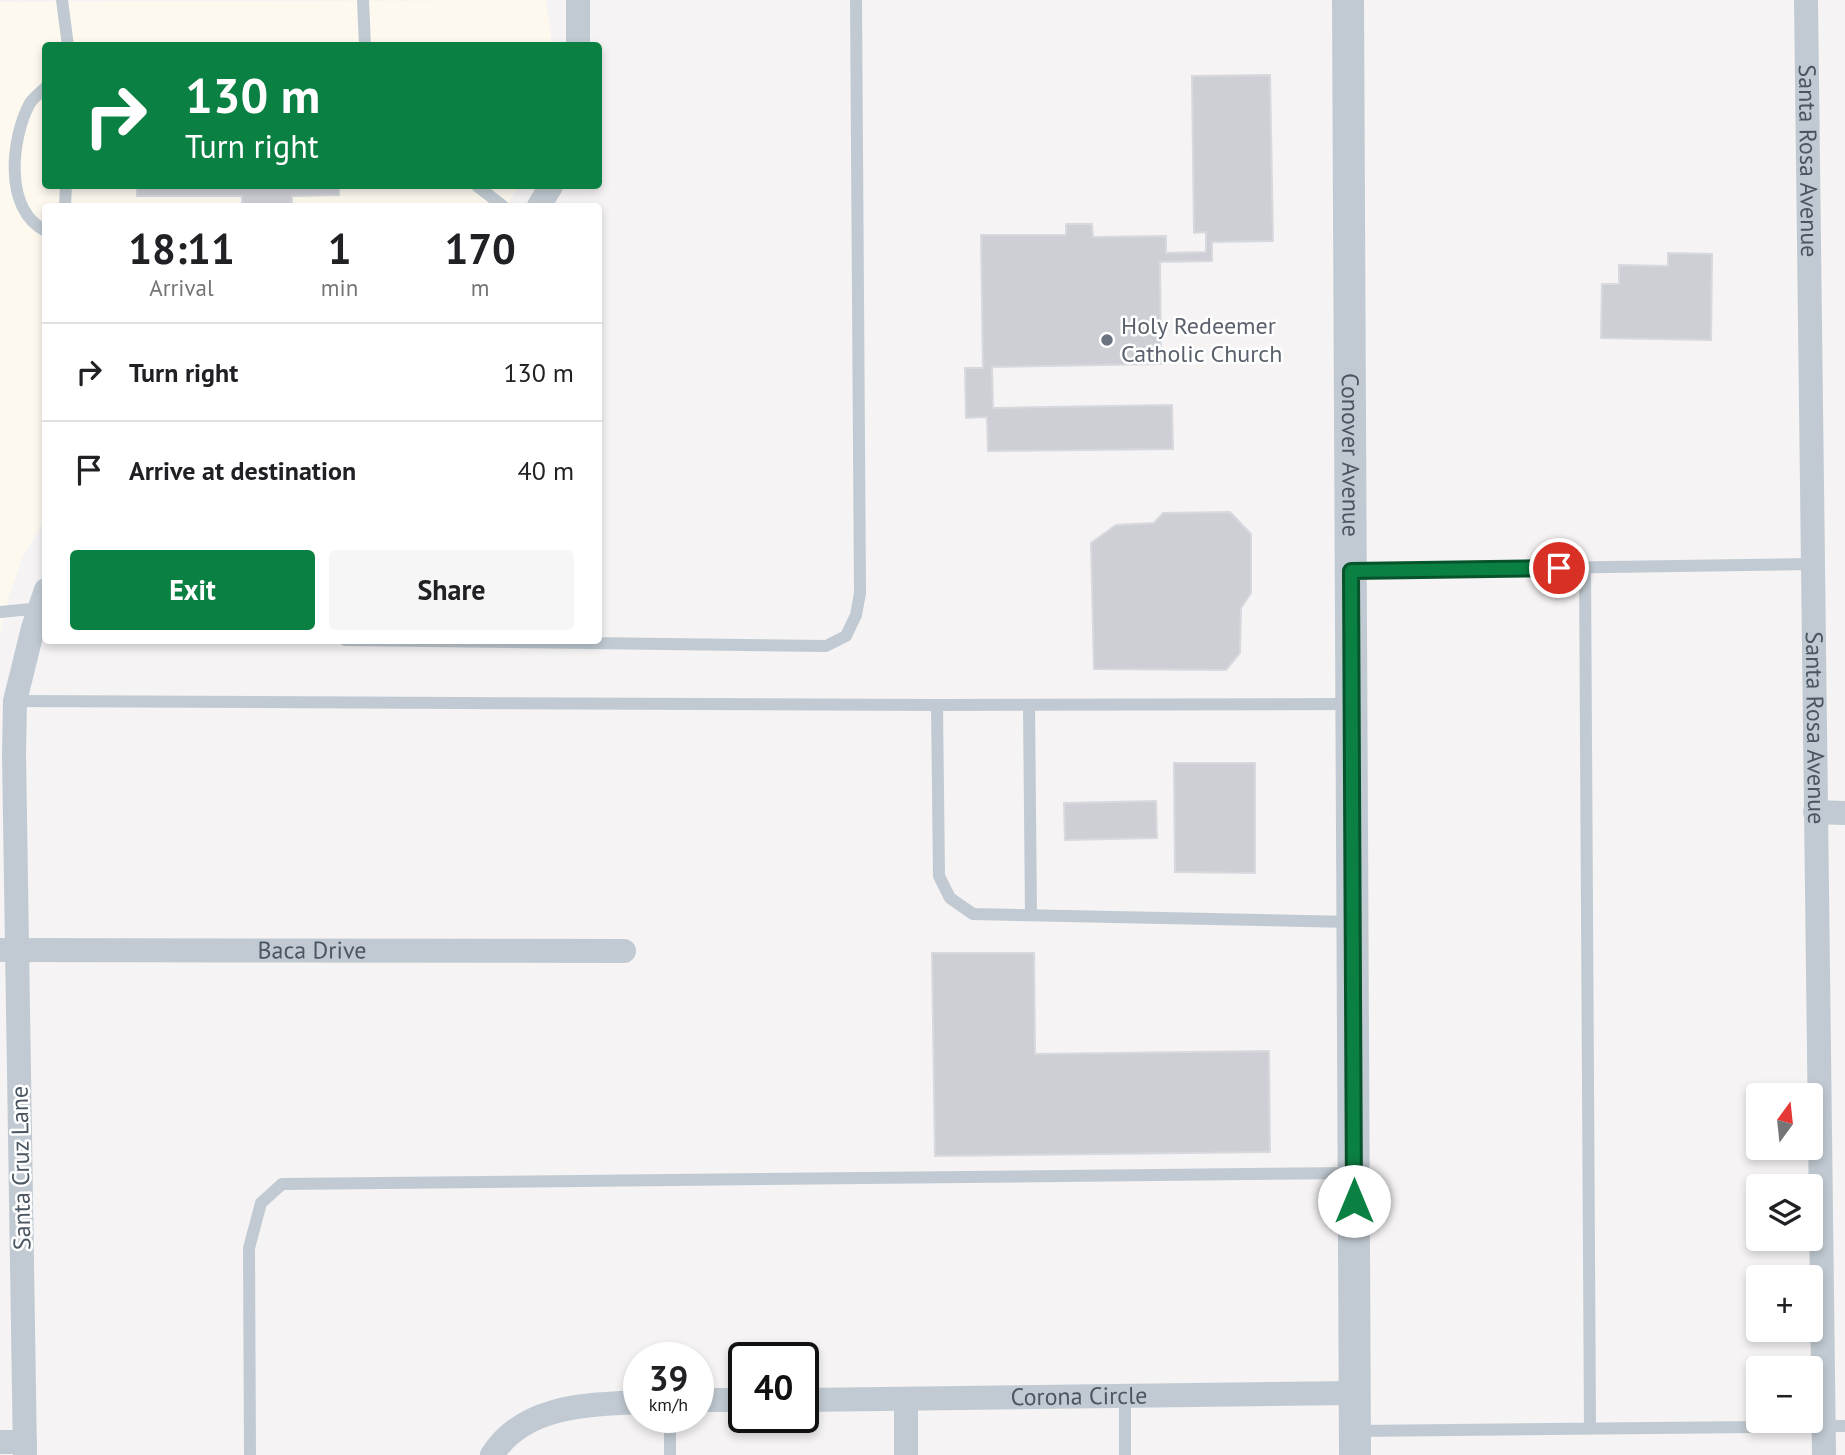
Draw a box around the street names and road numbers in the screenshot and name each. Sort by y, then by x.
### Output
street label: Santa Rosa Avenue [1792,64,1825,258]
street label: Conover Avenue [1335,373,1367,537]
street label: Santa Rosa Avenue [1799,631,1832,825]
street label: Baca Drive [258,934,366,966]
street label: Santa Cruz Lane [4,1086,37,1250]
street label: Corona Circle [1010,1380,1147,1412]

